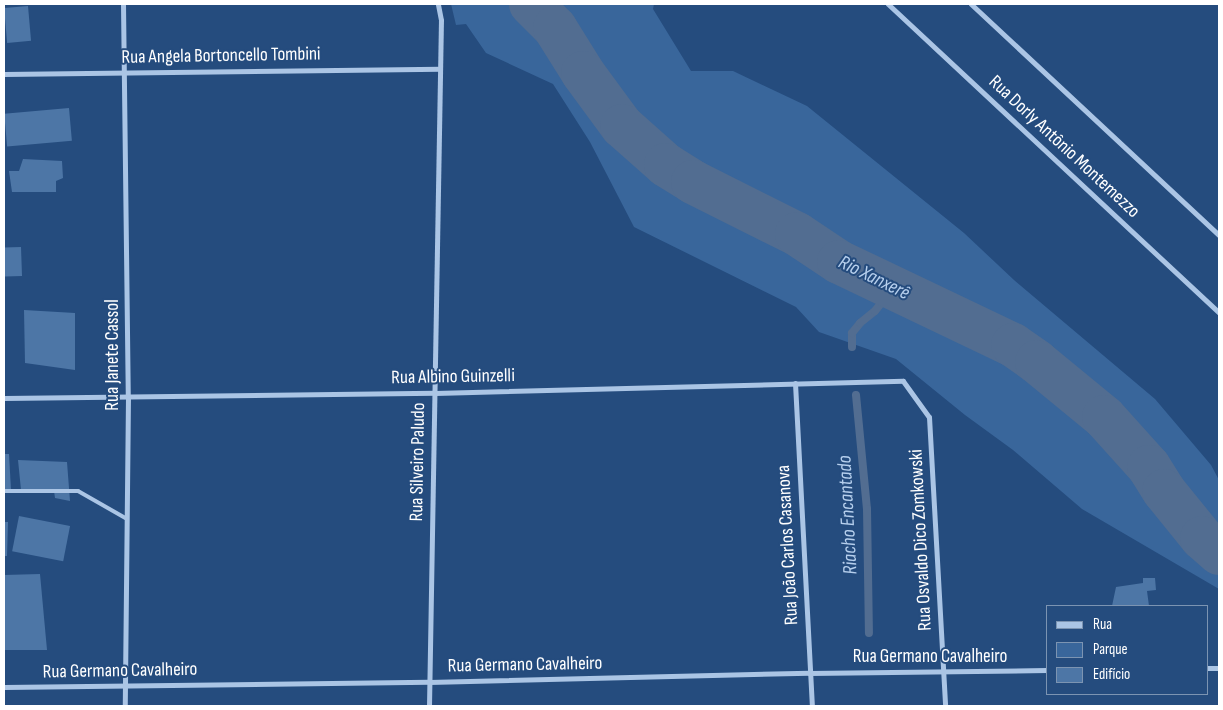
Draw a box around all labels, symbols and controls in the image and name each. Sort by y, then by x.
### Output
street label: Rua Angela Bortoncello Tombini [121,43,321,69]
street label: Rua Dorly Antônio Montemezzo [984,71,1144,223]
water label: Rio Xanxerê [834,251,914,305]
street label: Rua Janete Cassol [102,299,124,411]
street label: Rua Albino Guinzelli [391,365,515,389]
street label: Rua Silveiro Paludo [406,402,430,522]
street label: Rua Osvaldo Dico Zomkowski [905,449,937,631]
water label: Riacho Encantado [833,455,863,575]
street label: Rua João Carlos Casanova [772,464,804,626]
legend [1046,605,1208,695]
text: Rua [1093,615,1112,634]
text: Parque [1093,640,1128,659]
street label: Rua Germano Cavalheiro [853,646,1007,668]
street label: Rua Germano Cavalheiro [448,652,602,678]
street label: Rua Germano Cavalheiro [43,658,197,684]
text: Edifício [1093,665,1130,684]

